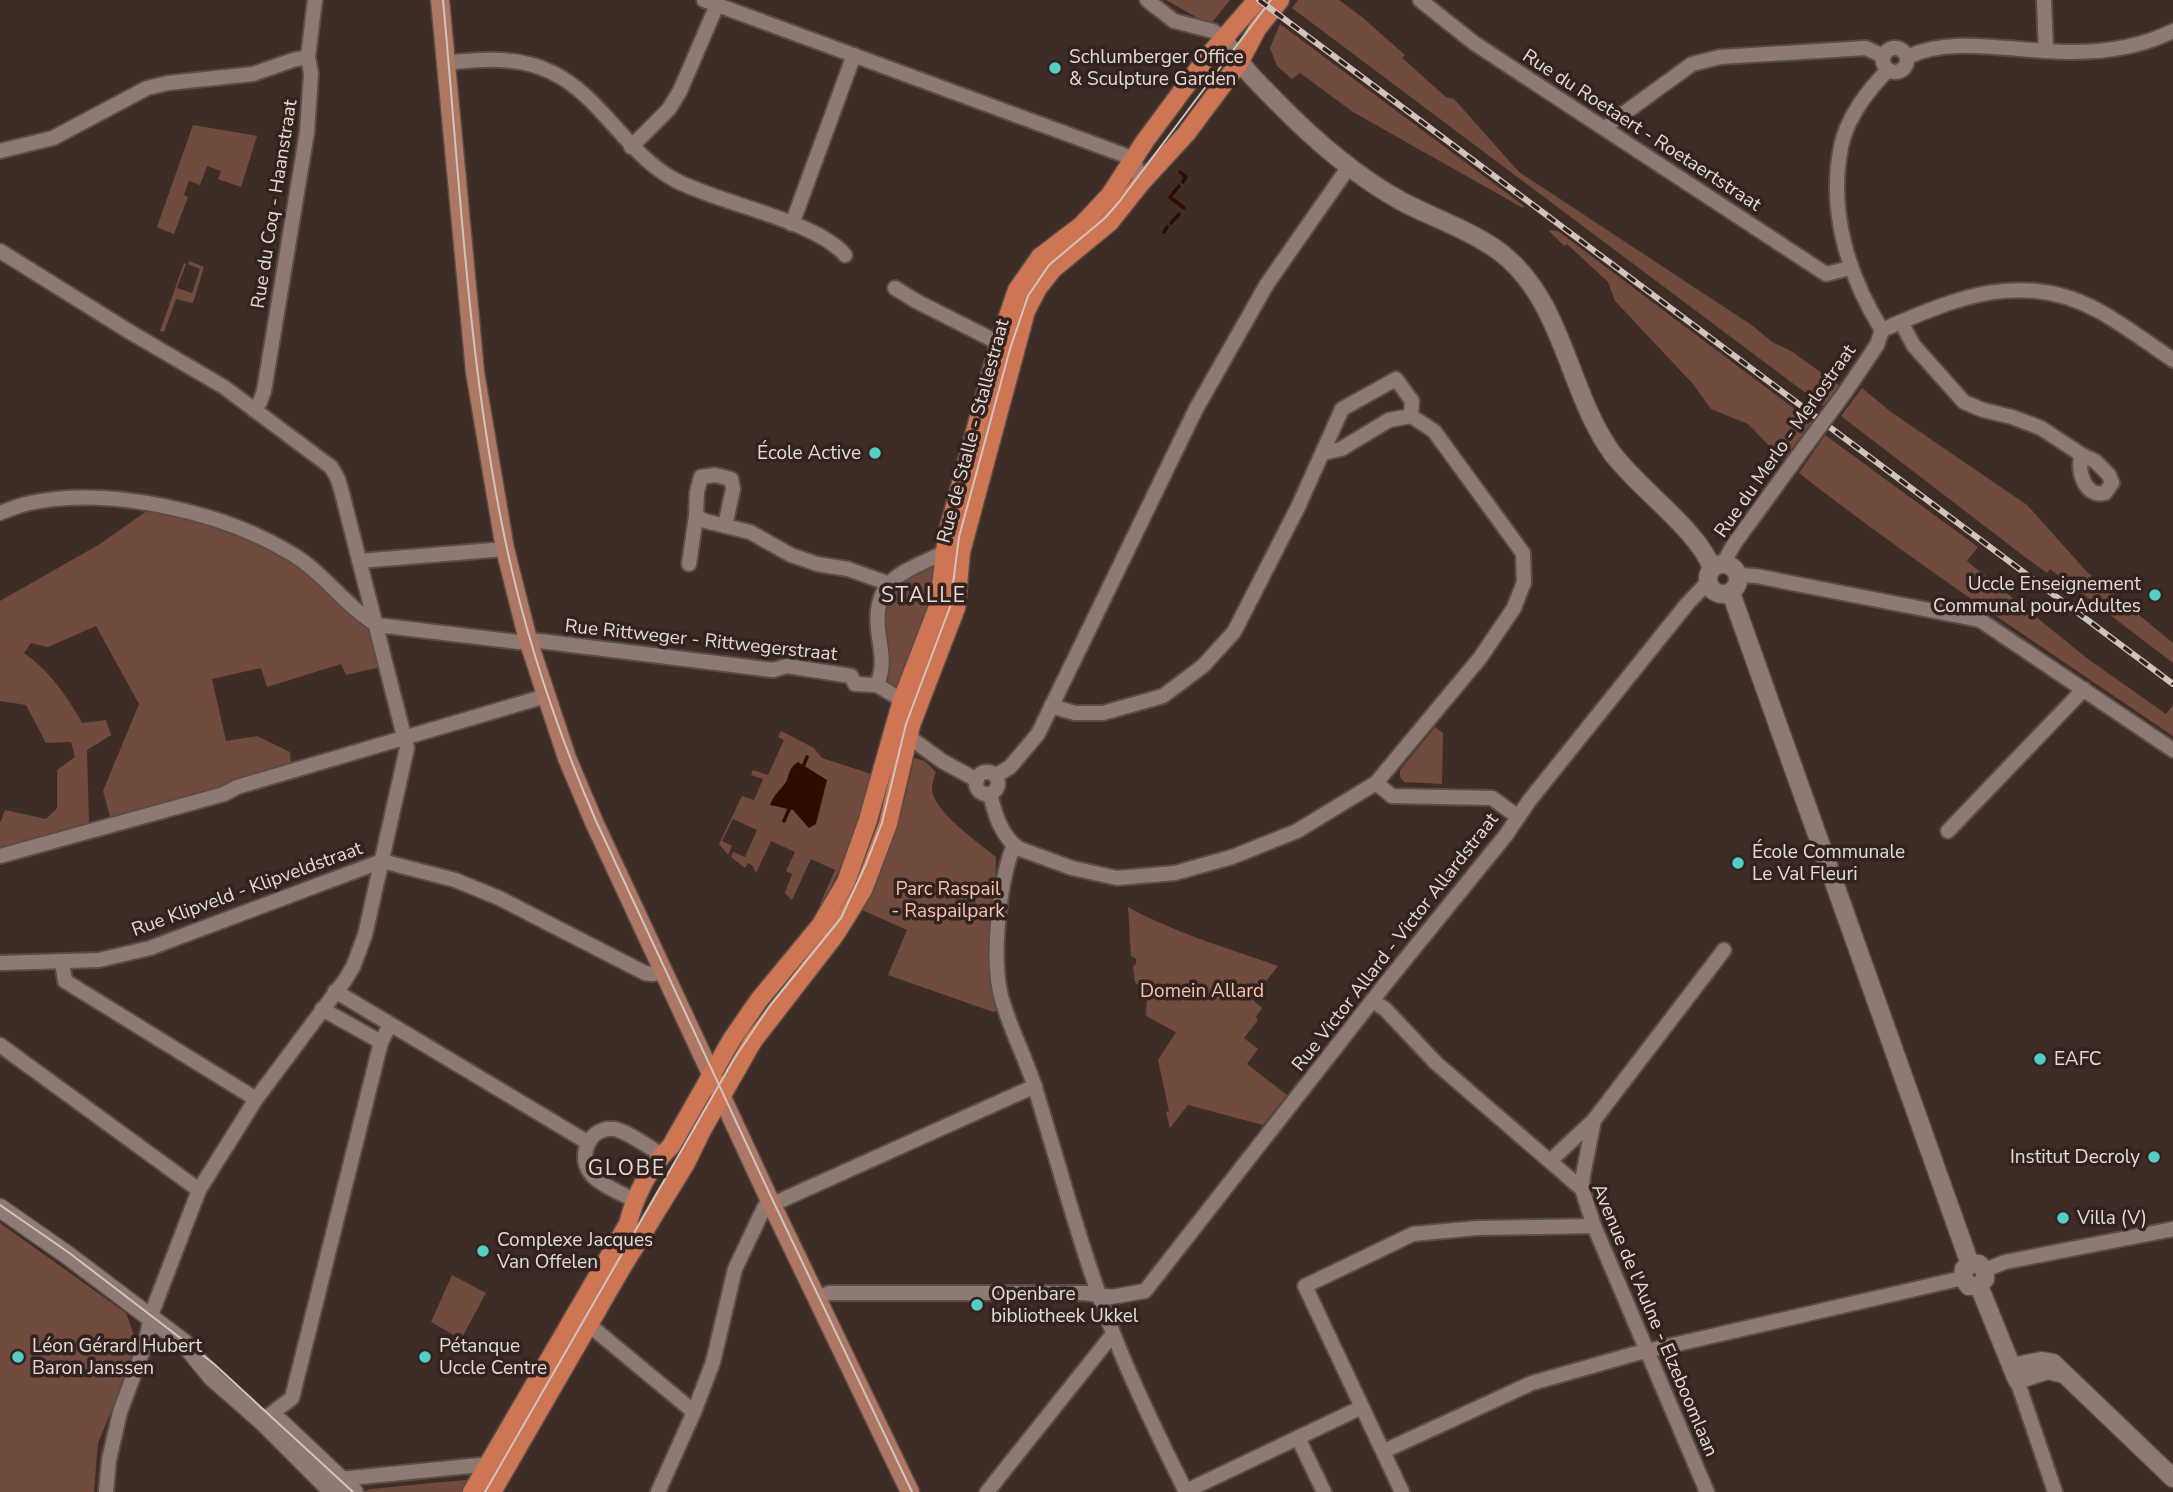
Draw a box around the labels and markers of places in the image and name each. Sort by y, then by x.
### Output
place label: Schlumberger Office & Sculpture Garden [1069,44,1244,92]
marker: Schlumberger Office & Sculpture Garden [1047,60,1063,76]
place label: École Active [757,440,861,466]
marker: École Active [867,445,883,461]
place label: Uccle Enseignement Communal pour Adultes [1933,571,2141,619]
marker: Uccle Enseignement Communal pour Adultes [2147,587,2163,603]
place label: École Communale Le Val Fleuri [1752,839,1905,887]
marker: École Communale Le Val Fleuri [1730,855,1746,871]
place label: EAFC [2054,1046,2102,1072]
marker: EAFC [2032,1051,2048,1067]
place label: Institut Decroly [2010,1144,2140,1170]
marker: Institut Decroly [2146,1149,2162,1165]
place label: Villa (V) [2076,1205,2147,1231]
marker: Villa (V) [2055,1210,2071,1226]
place label: Complexe Jacques Van Offelen [496,1227,653,1275]
marker: Complexe Jacques Van Offelen [475,1243,491,1259]
place label: Openbare bibliotheek Ukkel [991,1281,1139,1329]
marker: Openbare bibliotheek Ukkel [969,1297,985,1313]
place label: Léon Gérard Hubert Baron Janssen [32,1333,202,1381]
place label: Pétanque Uccle Centre [439,1333,547,1381]
marker: Léon Gérard Hubert Baron Janssen [10,1349,26,1365]
marker: Pétanque Uccle Centre [417,1349,433,1365]

